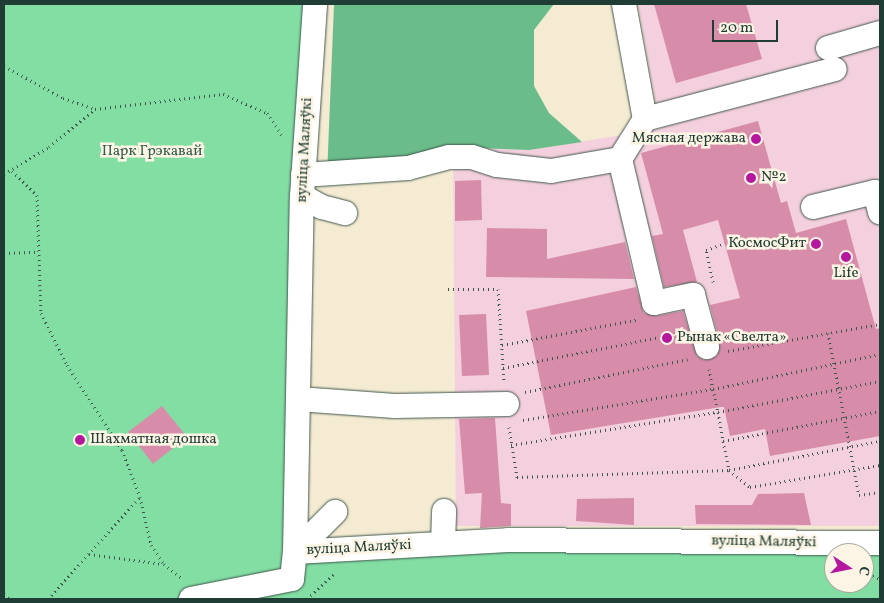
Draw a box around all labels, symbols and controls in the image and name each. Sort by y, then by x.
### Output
scale bar [714,10,780,42]
text: 20 m [720,18,753,39]
street label: вуліца Маляўкі [293,97,317,203]
place label: Мясная держава [632,130,746,148]
marker: Мясная держава [750,133,762,145]
park label: Парк Грэкавай [102,143,202,161]
place label: №2 [761,169,787,187]
marker: №2 [745,172,757,184]
place label: КосмосФит [728,235,806,253]
marker: КосмосФит [810,238,822,250]
marker: Life [840,251,852,263]
place label: Life [833,265,859,283]
place label: Рынак «Свелта» [677,329,787,347]
marker: Рынак «Свелта» [661,332,673,344]
place label: Шахматная дошка [90,431,217,449]
marker: Шахматная дошка [74,434,86,446]
street label: вуліца Маляўкі [711,532,817,552]
street label: вуліца Маляўкі [306,536,412,560]
north arrow [824,543,874,593]
text: С [853,565,873,577]

